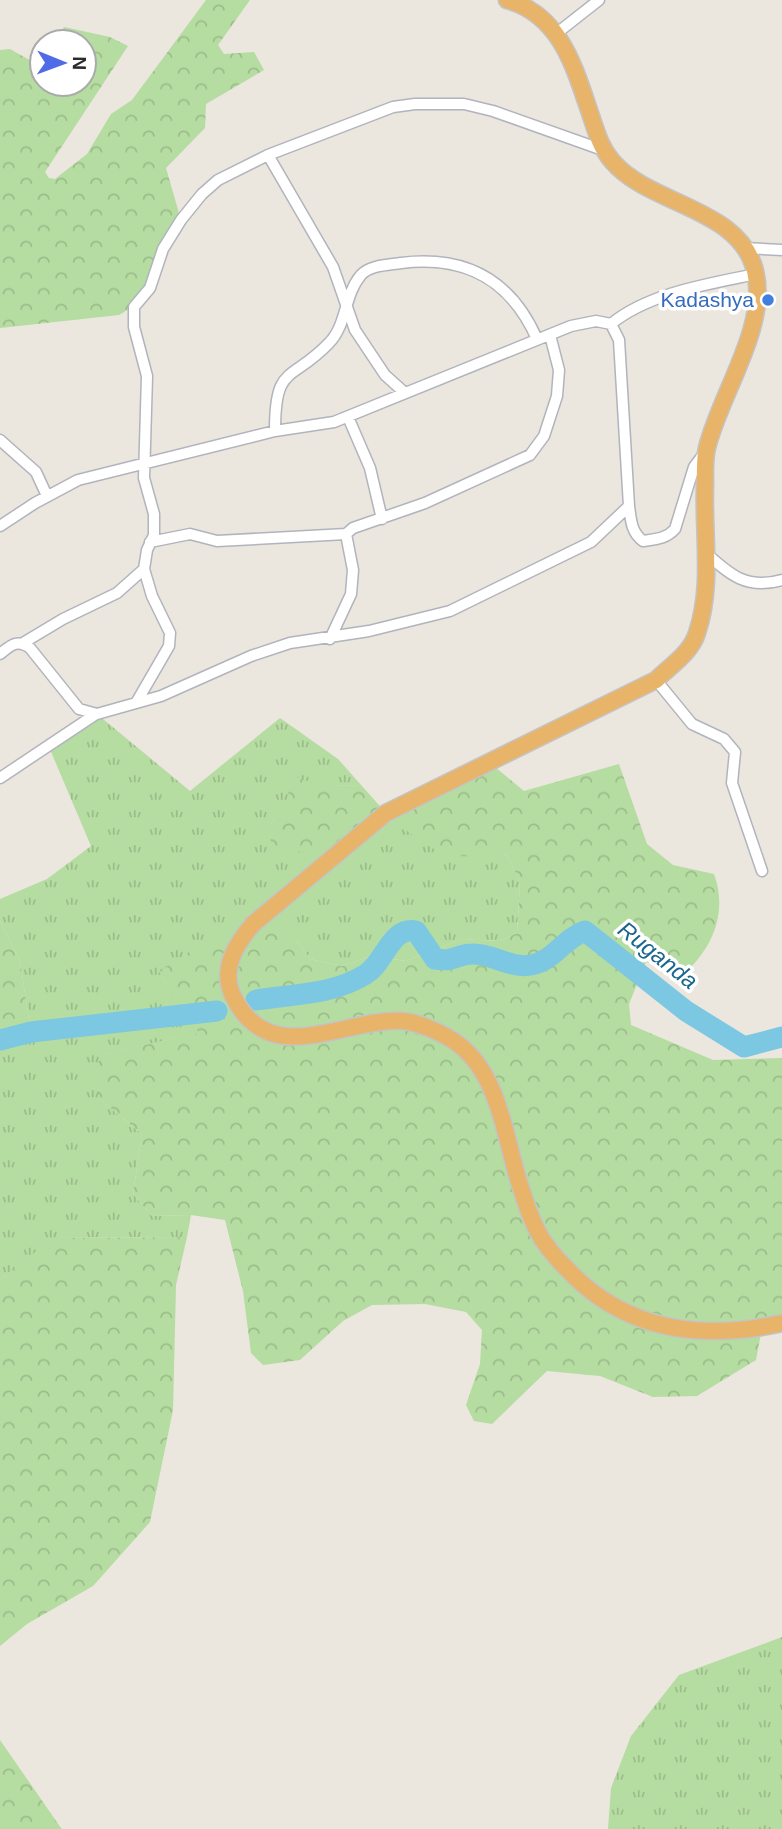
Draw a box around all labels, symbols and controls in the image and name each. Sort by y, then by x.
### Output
north arrow [28,28,98,98]
text: N [69,56,90,70]
place label: Kadashya [661,288,754,311]
marker: Kadashya [760,292,776,308]
water label: Ruganda [613,916,703,994]

